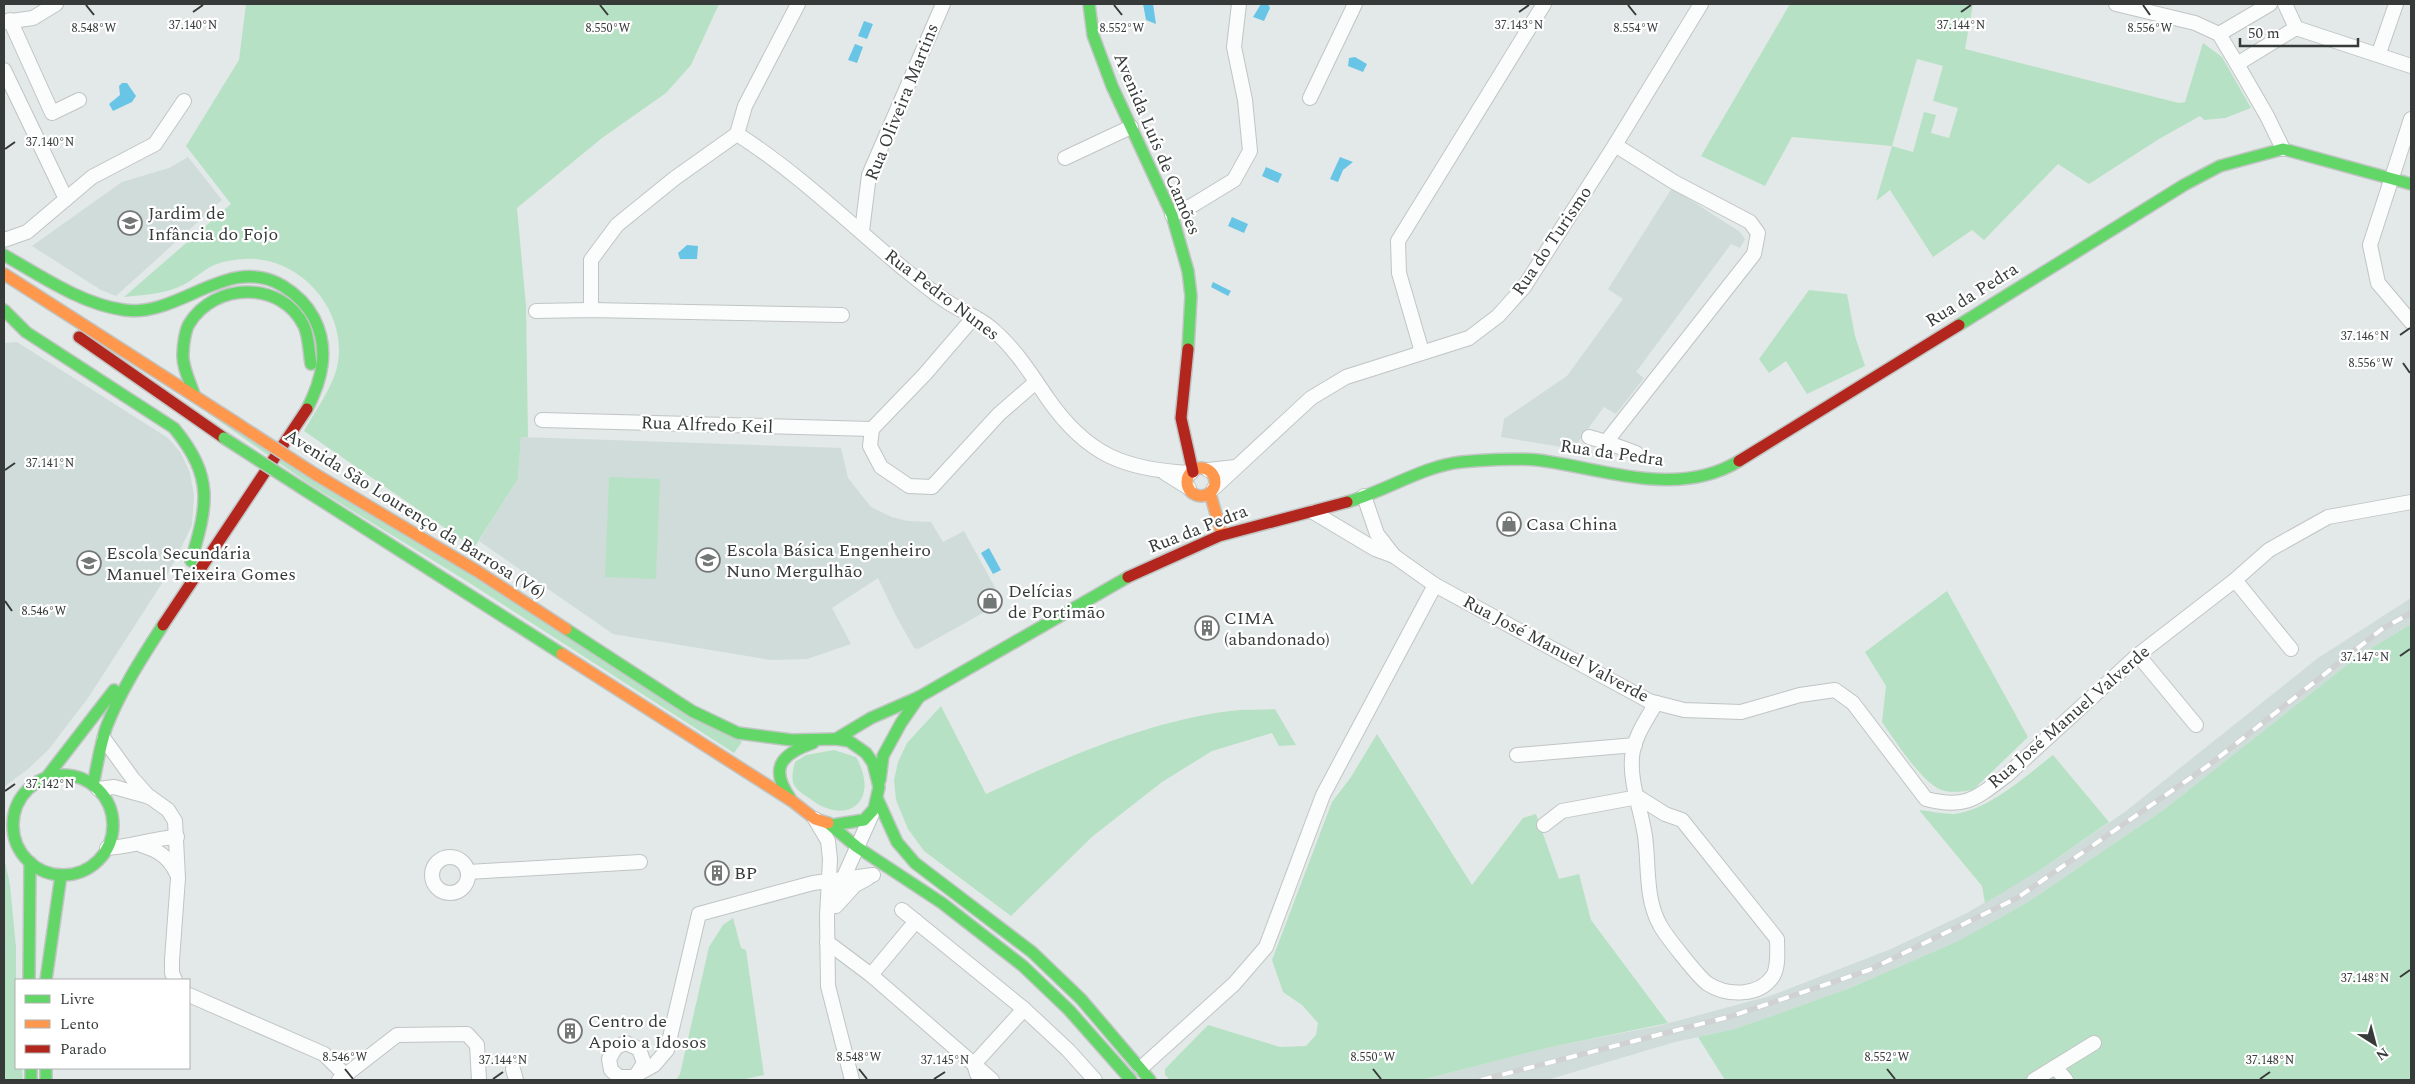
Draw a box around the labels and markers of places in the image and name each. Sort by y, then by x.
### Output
place label: Jardim de Infância do Fojo [148,200,278,248]
school or university icon: Jardim de Infância do Fojo [117,210,143,236]
shop icon: Casa China [1496,511,1522,537]
place label: Casa China [1526,511,1617,538]
place label: Escola Básica Engenheiro Nuno Mergulhão [726,537,931,585]
place label: Escola Secundária Manuel Teixeira Gomes [106,540,296,588]
school or university icon: Escola Básica Engenheiro Nuno Mergulhão [695,547,721,573]
school or university icon: Escola Secundária Manuel Teixeira Gomes [76,550,102,576]
place label: Delícias de Portimão [1008,578,1105,626]
shop icon: Delícias de Portimão [977,588,1003,614]
place label: CIMA (abandonado) [1224,605,1330,653]
building icon: CIMA (abandonado) [1194,615,1220,641]
building icon: BP [704,860,730,886]
place label: BP [734,860,757,887]
place label: Centro de Apoio a Idosos [588,1008,707,1056]
building icon: Centro de Apoio a Idosos [557,1018,583,1044]

